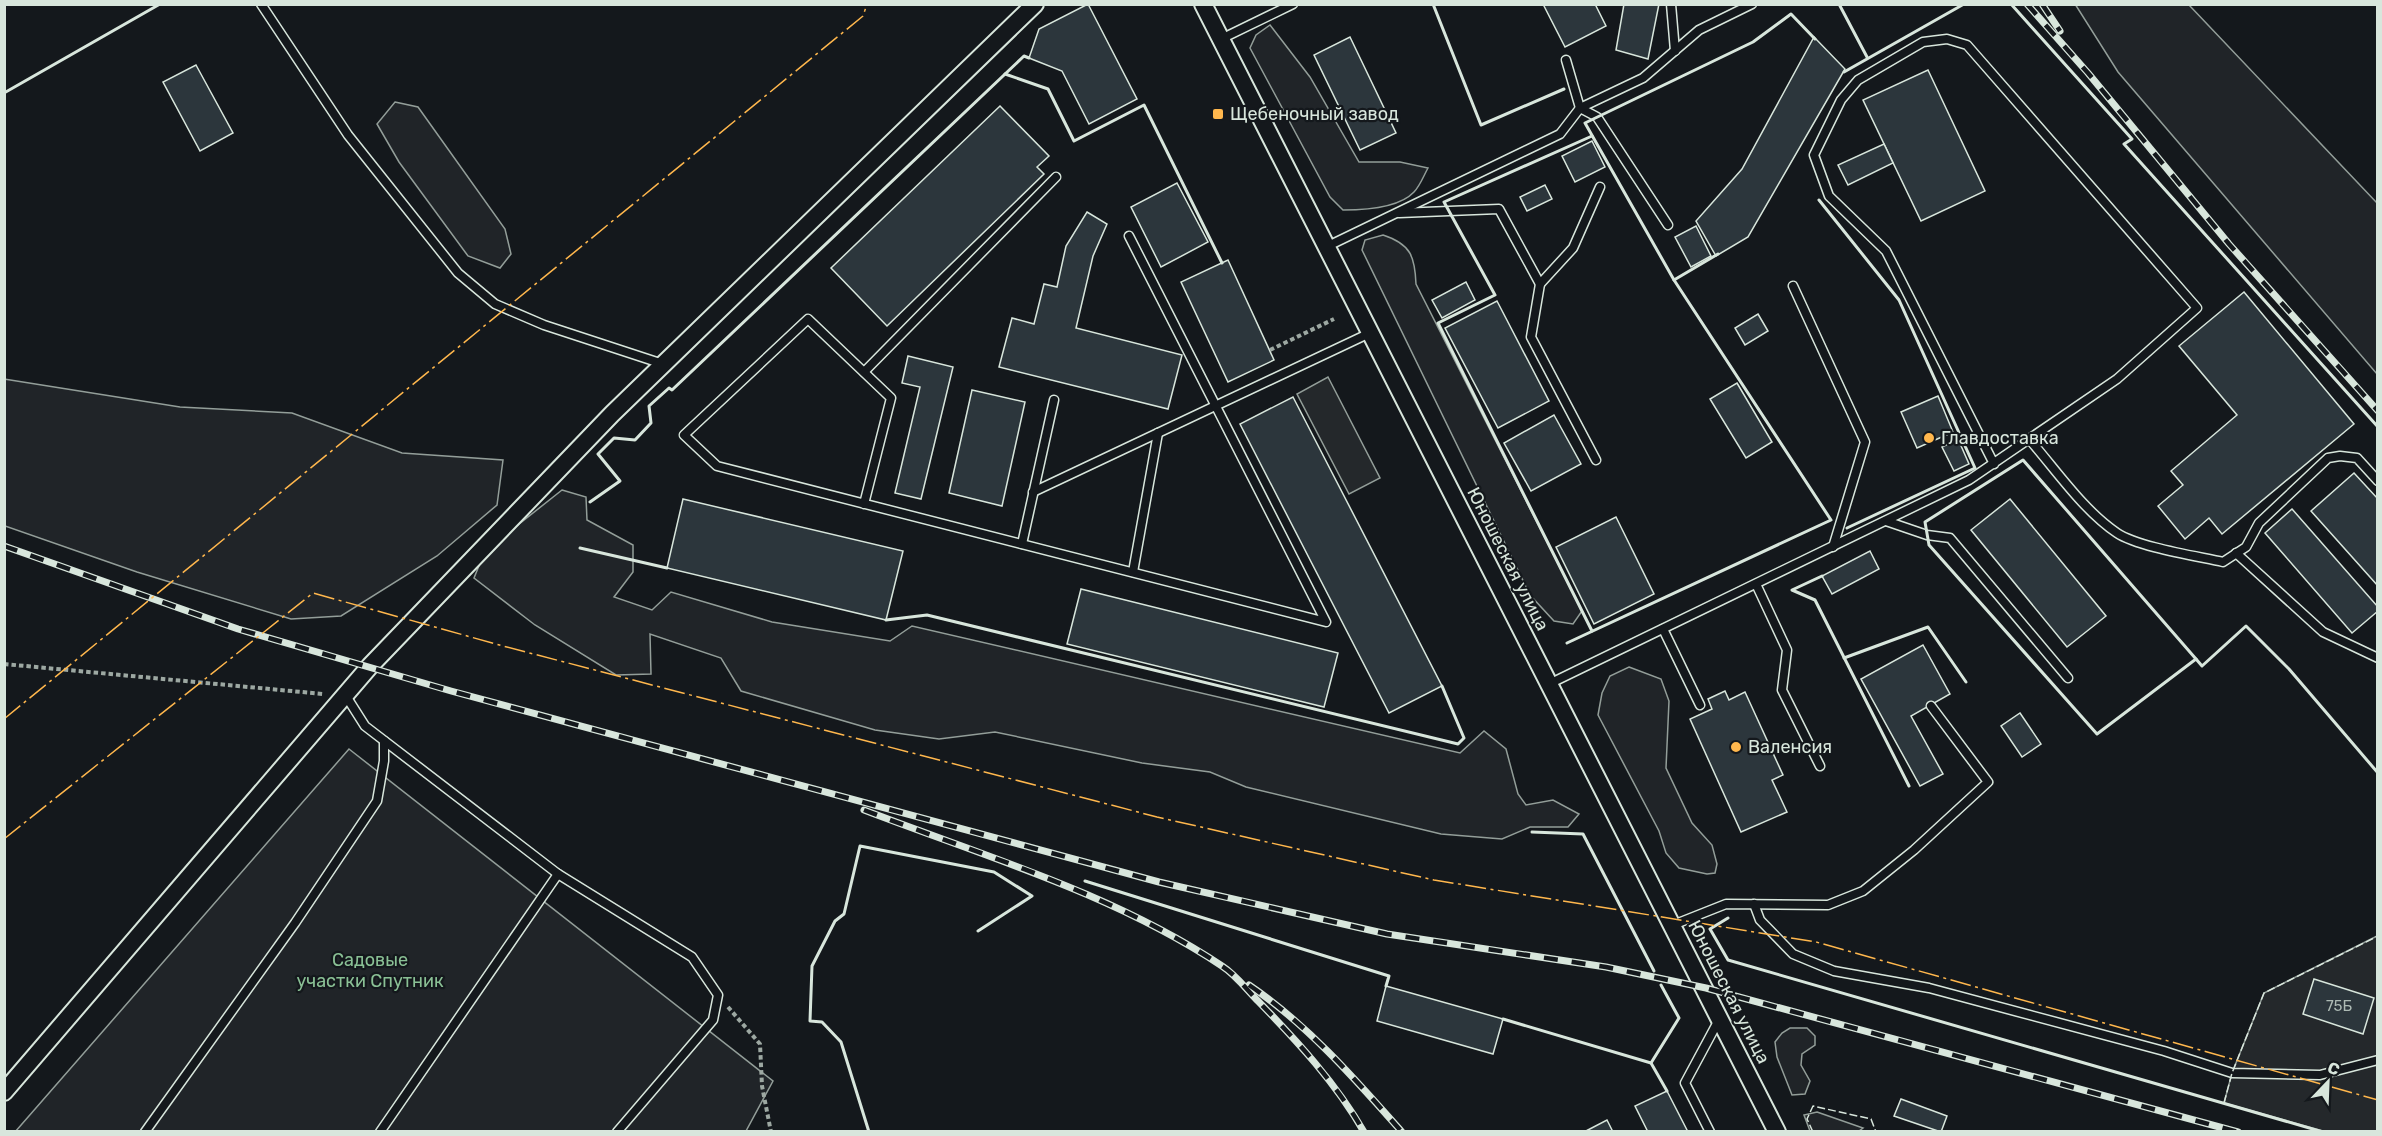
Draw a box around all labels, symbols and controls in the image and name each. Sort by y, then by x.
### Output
place label: Щебеночный завод [1230,103,1399,125]
marker: Щебеночный завод [1211,107,1225,121]
place label: Главдоставка [1941,427,2059,449]
marker: Главдоставка [1922,431,1936,445]
street label: Юношеская улица [1462,484,1554,634]
place label: Валенсия [1748,736,1832,758]
marker: Валенсия [1729,740,1743,754]
street label: Юношеская улица [1683,917,1775,1067]
park label: Садовые участки Спутник [296,949,444,992]
house number: 75Б [2326,997,2352,1015]
north arrow [2298,1052,2358,1112]
text: С [2325,1058,2343,1080]

